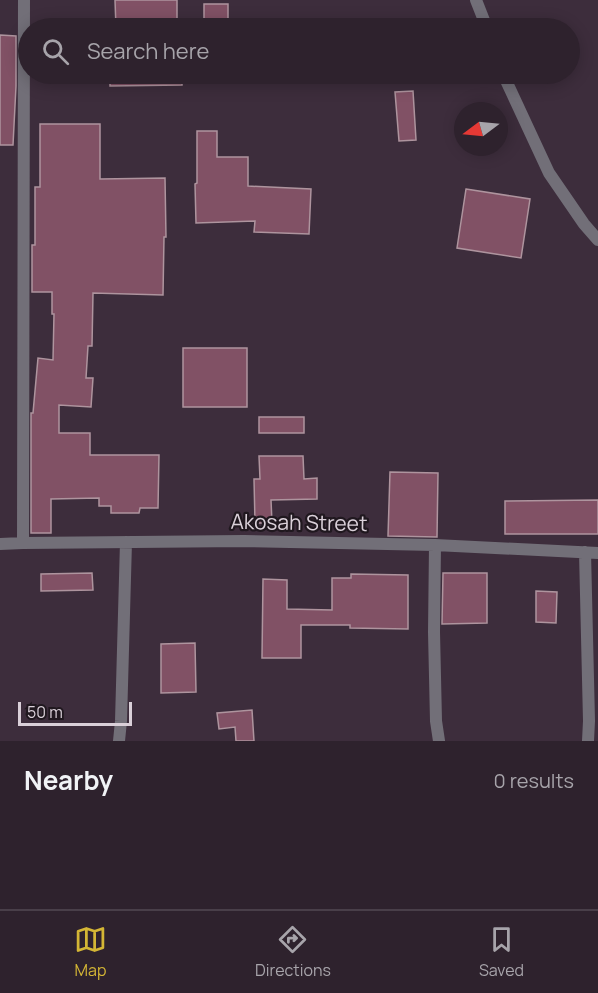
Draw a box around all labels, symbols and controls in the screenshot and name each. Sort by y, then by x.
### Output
search box [18,18,580,84]
icon: search [39,35,72,68]
text: Search here [87,36,209,66]
north arrow [454,102,508,156]
street label: Akosah Street [230,507,368,537]
scale bar [18,699,132,726]
text: 50 m [27,701,63,723]
text: Nearby [24,762,113,798]
text: 0 results [494,767,574,794]
tab: Map [74,923,107,981]
tab: Directions [255,923,331,981]
tab: Saved [479,923,524,981]

